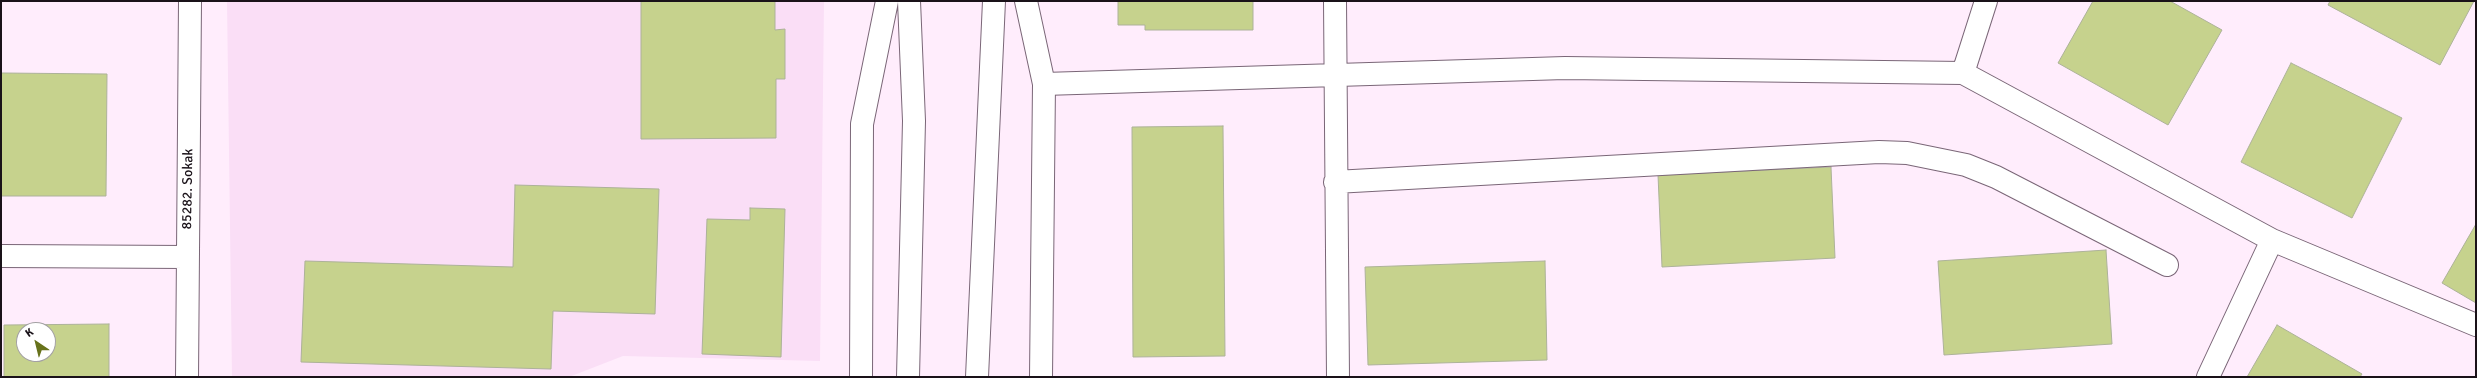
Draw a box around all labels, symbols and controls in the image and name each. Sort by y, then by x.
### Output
street label: 85282. Sokak [179,148,197,230]
north arrow [16,322,56,362]
text: K [23,325,36,340]

